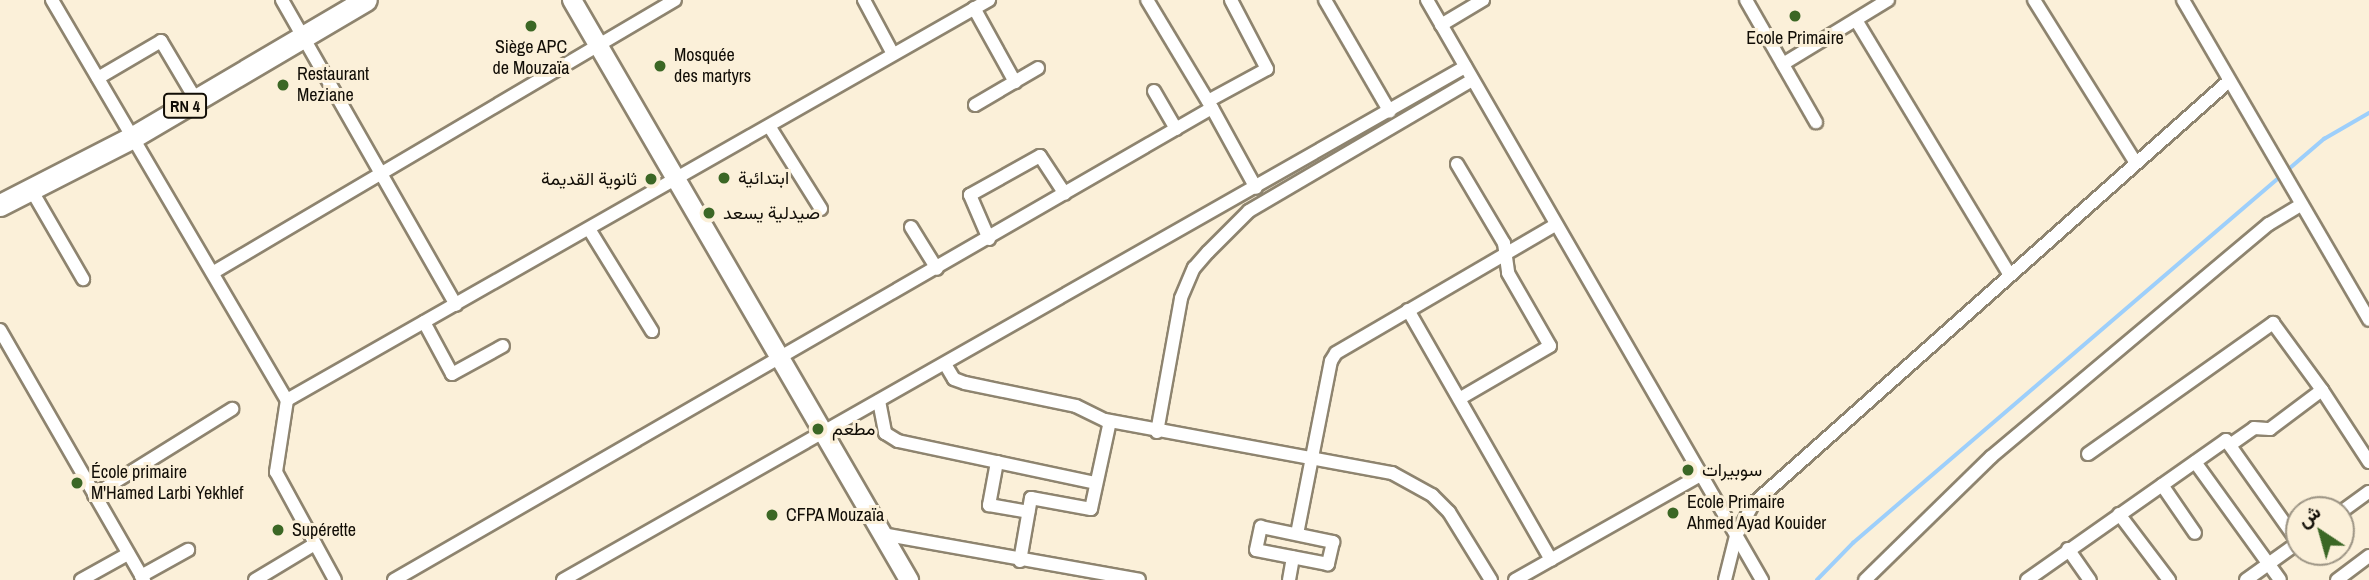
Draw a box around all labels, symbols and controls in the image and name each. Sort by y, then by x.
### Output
marker: Ecole Primaire [1787,8,1803,24]
marker: Siège APC de Mouzaïa [523,18,539,34]
place label: Ecole Primaire [1746,27,1844,49]
place label: Siège APC de Mouzaïa [492,37,570,80]
place label: Mosquée des martyrs [674,45,751,88]
marker: Mosquée des martyrs [652,58,668,74]
place label: Restaurant Meziane [297,64,369,106]
marker: Restaurant Meziane [275,77,291,93]
road number: RN 4 [162,94,208,118]
place label: ابتدائية [738,167,789,189]
place label: ثانوية القديمة [541,168,637,190]
marker: ابتدائية [716,170,732,186]
marker: ثانوية القديمة [643,171,659,187]
place label: صيدلية يسعد [723,202,820,224]
marker: صيدلية يسعد [701,205,717,221]
place label: مطعم [832,418,875,440]
marker: مطعم [810,421,826,437]
place label: سوبيرات [1702,459,1762,481]
place label: École primaire M'Hamed Larbi Yekhlef [91,462,244,504]
marker: سوبيرات [1680,462,1696,478]
marker: École primaire M'Hamed Larbi Yekhlef [69,475,85,491]
place label: Ecole Primaire Ahmed Ayad Kouider [1687,492,1827,534]
north arrow [2285,496,2355,566]
text: ش [2292,498,2326,533]
place label: CFPA Mouzaïa [786,504,885,526]
marker: Ecole Primaire Ahmed Ayad Kouider [1665,505,1681,521]
marker: CFPA Mouzaïa [764,507,780,523]
place label: Supérette [292,519,356,541]
marker: Supérette [270,522,286,538]

